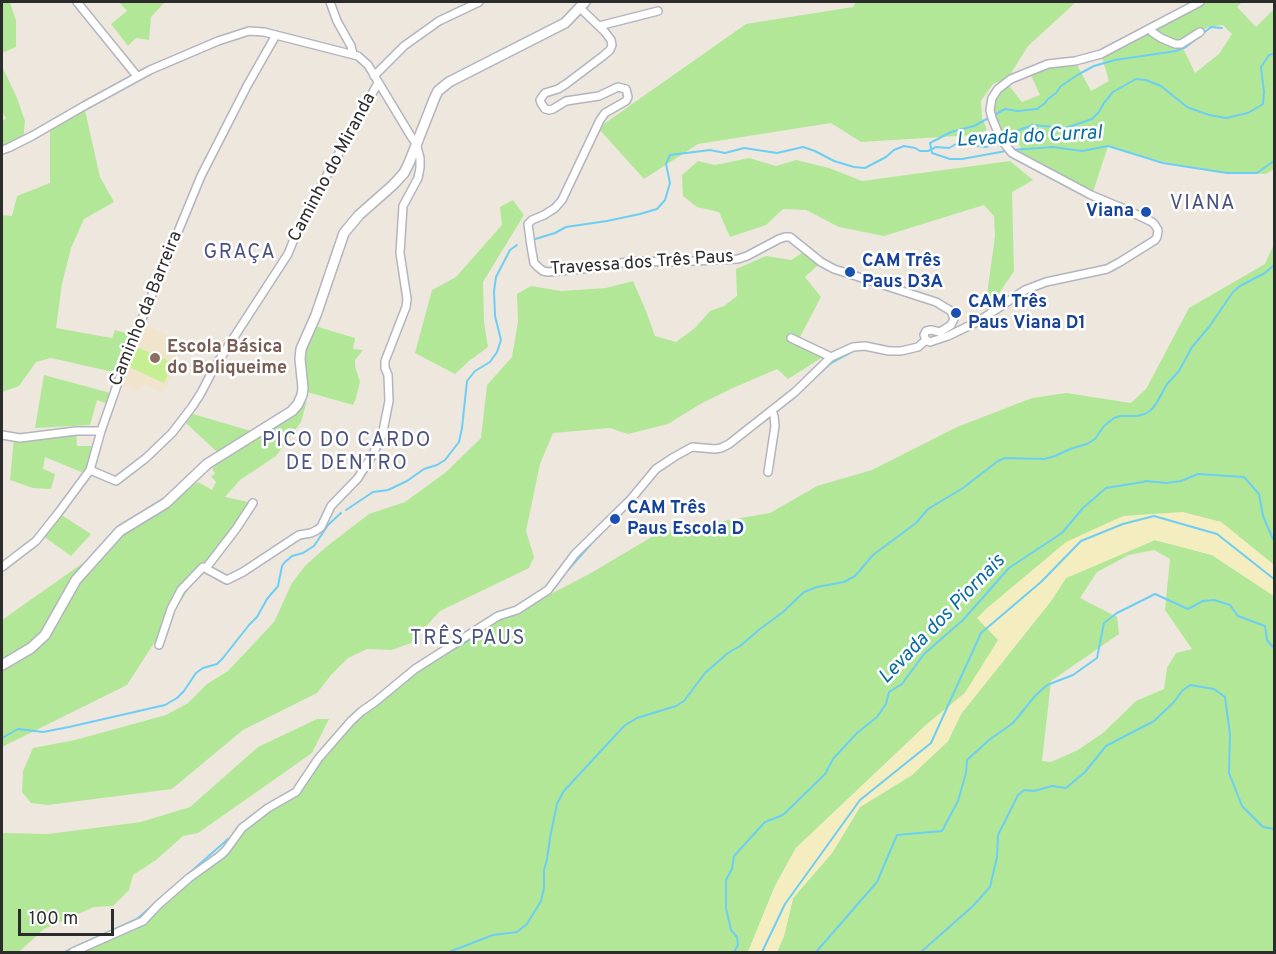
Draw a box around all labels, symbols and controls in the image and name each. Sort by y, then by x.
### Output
street label: Caminho do Miranda [285,90,381,246]
water label: Levada do Curral [956,122,1102,154]
district label: VIANA [1170,193,1236,217]
place label: Viana [1086,201,1134,223]
marker: Viana [1139,205,1153,219]
street label: Caminho da Barreira [106,228,188,390]
district label: GRAÇA [204,242,276,266]
street label: Travessa dos Três Paus [549,247,735,281]
place label: CAM Três Paus D3A [862,251,943,294]
marker: CAM Três Paus D3A [843,265,857,279]
place label: CAM Três Paus Viana D1 [968,292,1086,334]
marker: CAM Três Paus Viana D1 [949,306,963,320]
place label: Escola Básica do Boliqueime [167,337,287,380]
marker: Escola Básica do Boliqueime [148,351,162,365]
district label: PICO DO CARDO DE DENTRO [262,430,432,477]
place label: CAM Três Paus Escola D [627,498,744,540]
marker: CAM Três Paus Escola D [608,512,622,526]
water label: Levada dos Piornais [875,550,1011,690]
district label: TRÊS PAUS [410,628,526,652]
scale bar [21,897,117,935]
text: 100 m [29,908,78,931]

